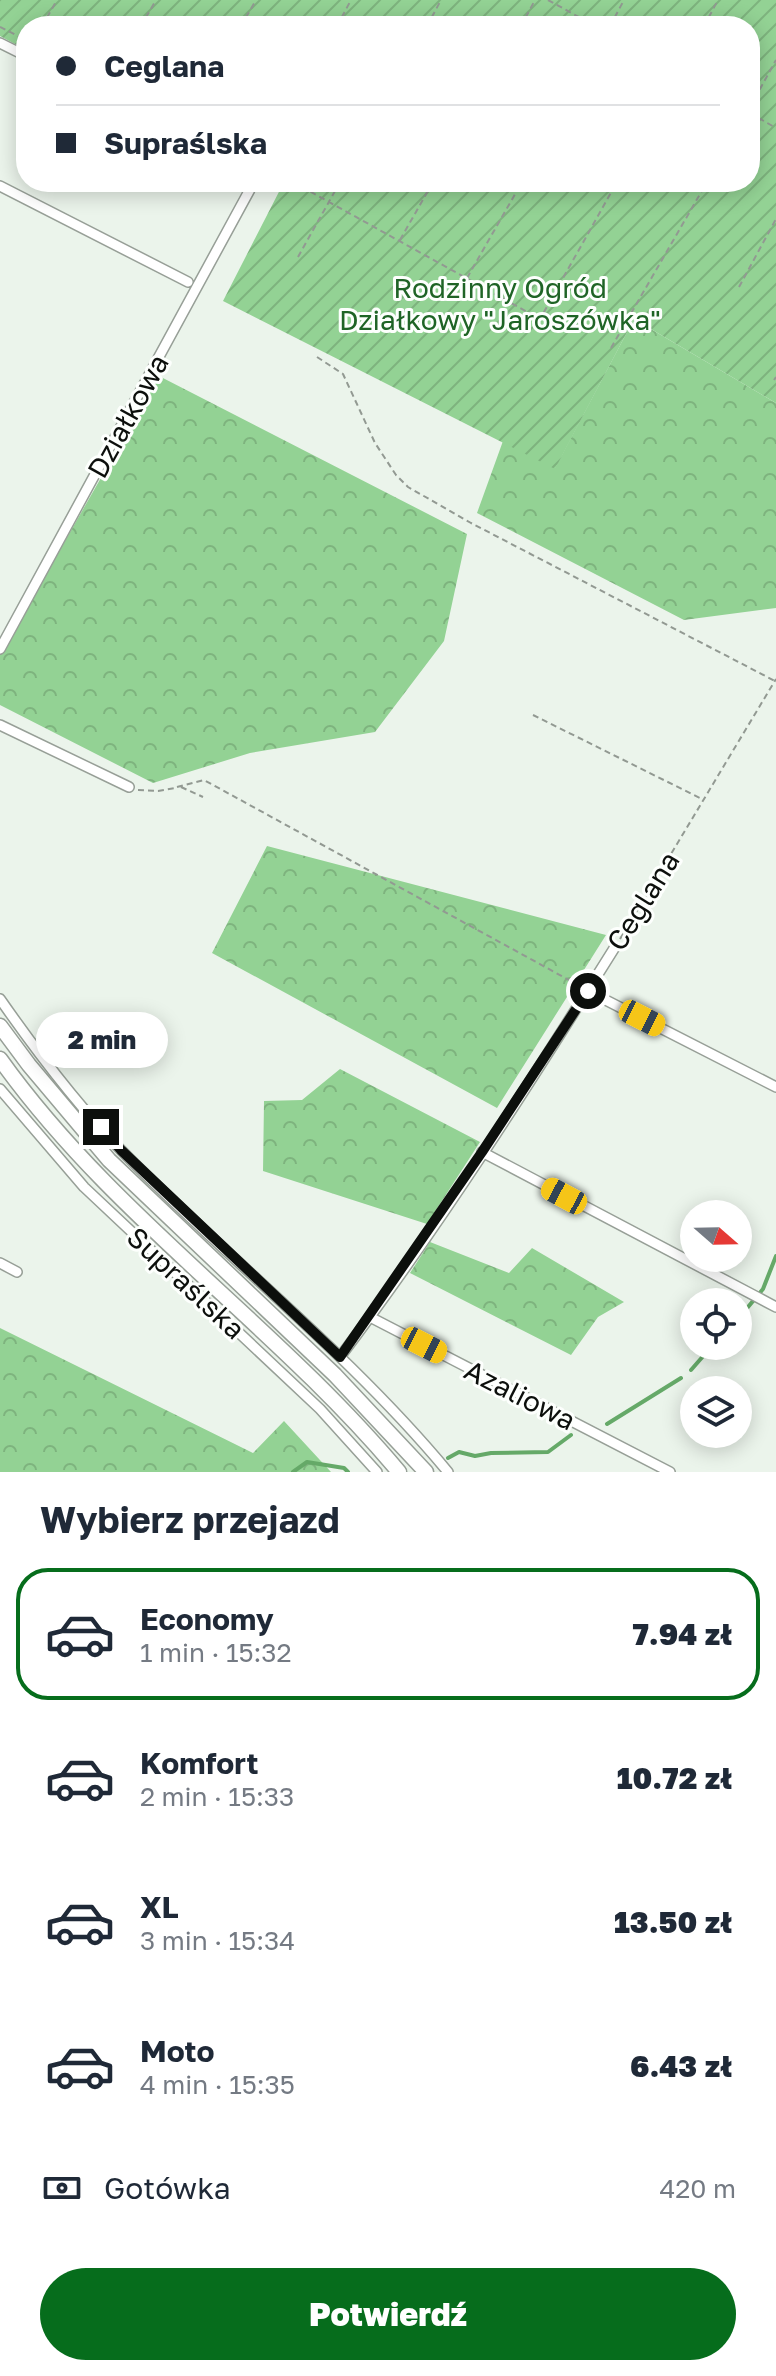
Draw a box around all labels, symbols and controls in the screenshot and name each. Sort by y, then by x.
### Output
text: Ceglana [104,48,224,84]
text: Supraślska [104,125,267,161]
park label: Rodzinny Ogród Działkowy "Jaroszówka" [339,271,661,336]
street label: Działkowa [80,348,175,483]
street label: Ceglana [599,845,686,956]
route start [570,973,606,1009]
car [615,996,669,1040]
callout: 2 min [35,1011,167,1067]
text: 2 min [68,1024,136,1055]
route end [83,1109,119,1145]
car [537,1174,591,1218]
north arrow [680,1200,752,1272]
map controls [680,1200,752,1448]
street label: Supraślska [121,1220,252,1345]
button: locate [680,1288,752,1360]
car [397,1323,451,1367]
street label: Azaliowa [459,1353,581,1437]
button: layers [680,1376,752,1448]
text: Wybierz przejazd [40,1498,340,1541]
icon: car [44,1598,116,1670]
text: Economy [140,1601,274,1637]
text: 7.94 zł [632,1616,732,1652]
text: 1 min · 15:32 [140,1637,292,1668]
icon: car [44,1742,116,1814]
text: Komfort [140,1745,259,1781]
text: 10.72 zł [617,1760,732,1796]
text: 2 min · 15:33 [140,1781,294,1812]
icon: car [44,1886,116,1958]
text: XL [140,1889,179,1925]
text: 13.50 zł [614,1904,732,1940]
text: 3 min · 15:34 [140,1925,295,1956]
icon: car [44,2030,116,2102]
text: Moto [140,2033,215,2069]
text: 6.43 zł [630,2048,732,2084]
text: 4 min · 15:35 [140,2069,295,2100]
icon: cash [40,2166,84,2210]
text: Gotówka [104,2170,231,2206]
text: 420 m [659,2173,736,2204]
button: Potwierdź [40,2268,736,2360]

